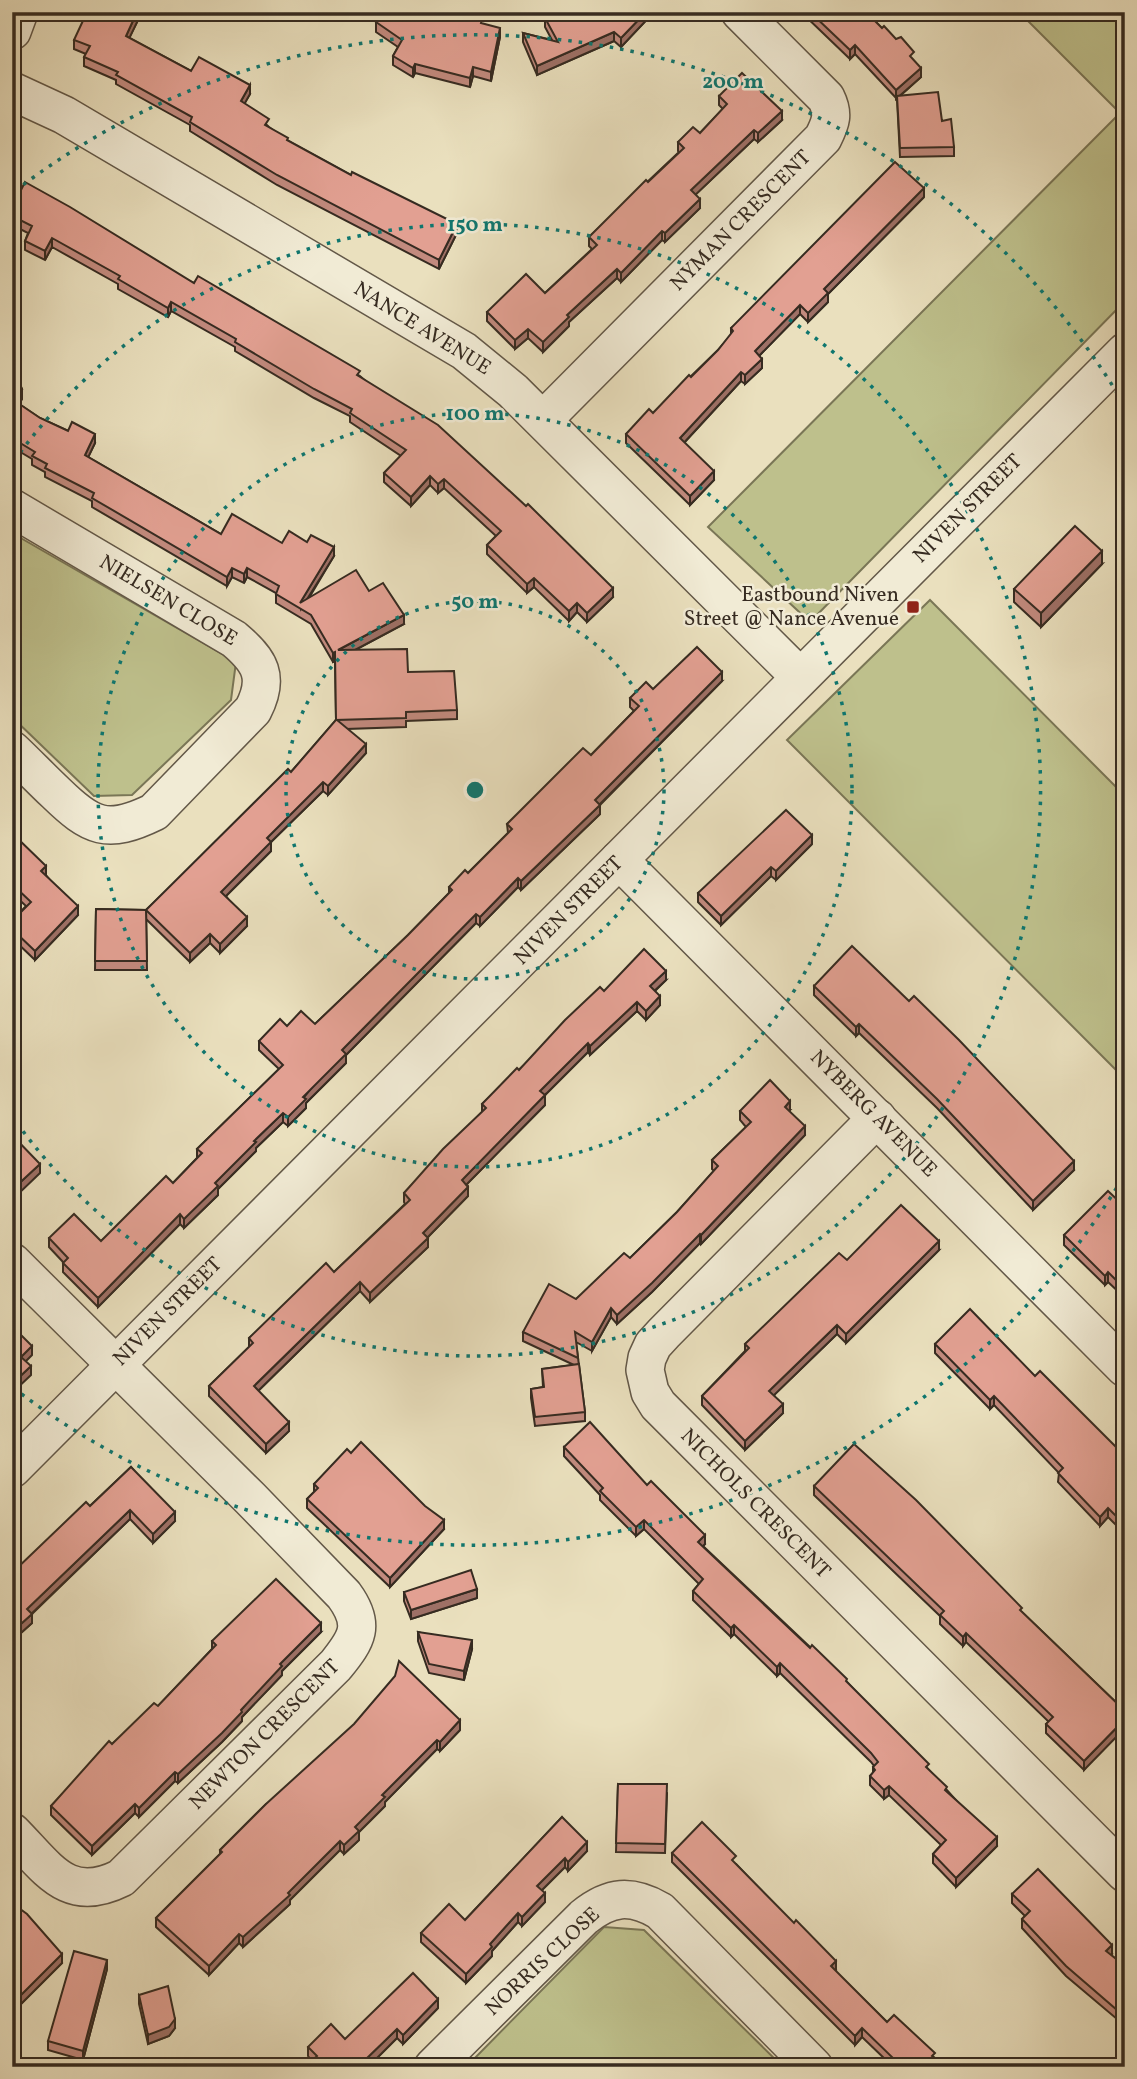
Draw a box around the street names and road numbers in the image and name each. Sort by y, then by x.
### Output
street label: NYMAN CRESCENT [664,144,818,298]
street label: NANCE AVENUE [348,275,496,383]
street label: NIVEN STREET [907,448,1029,570]
street label: NIELSEN CLOSE [93,548,243,654]
street label: NIVEN STREET [508,850,630,972]
street label: NYBERG AVENUE [803,1044,943,1184]
street label: NIVEN STREET [107,1251,229,1373]
street label: NICHOLS CRESCENT [673,1422,837,1586]
street label: NEWTON CRESCENT [183,1653,347,1817]
street label: NORRIS CLOSE [479,1901,607,2023]

